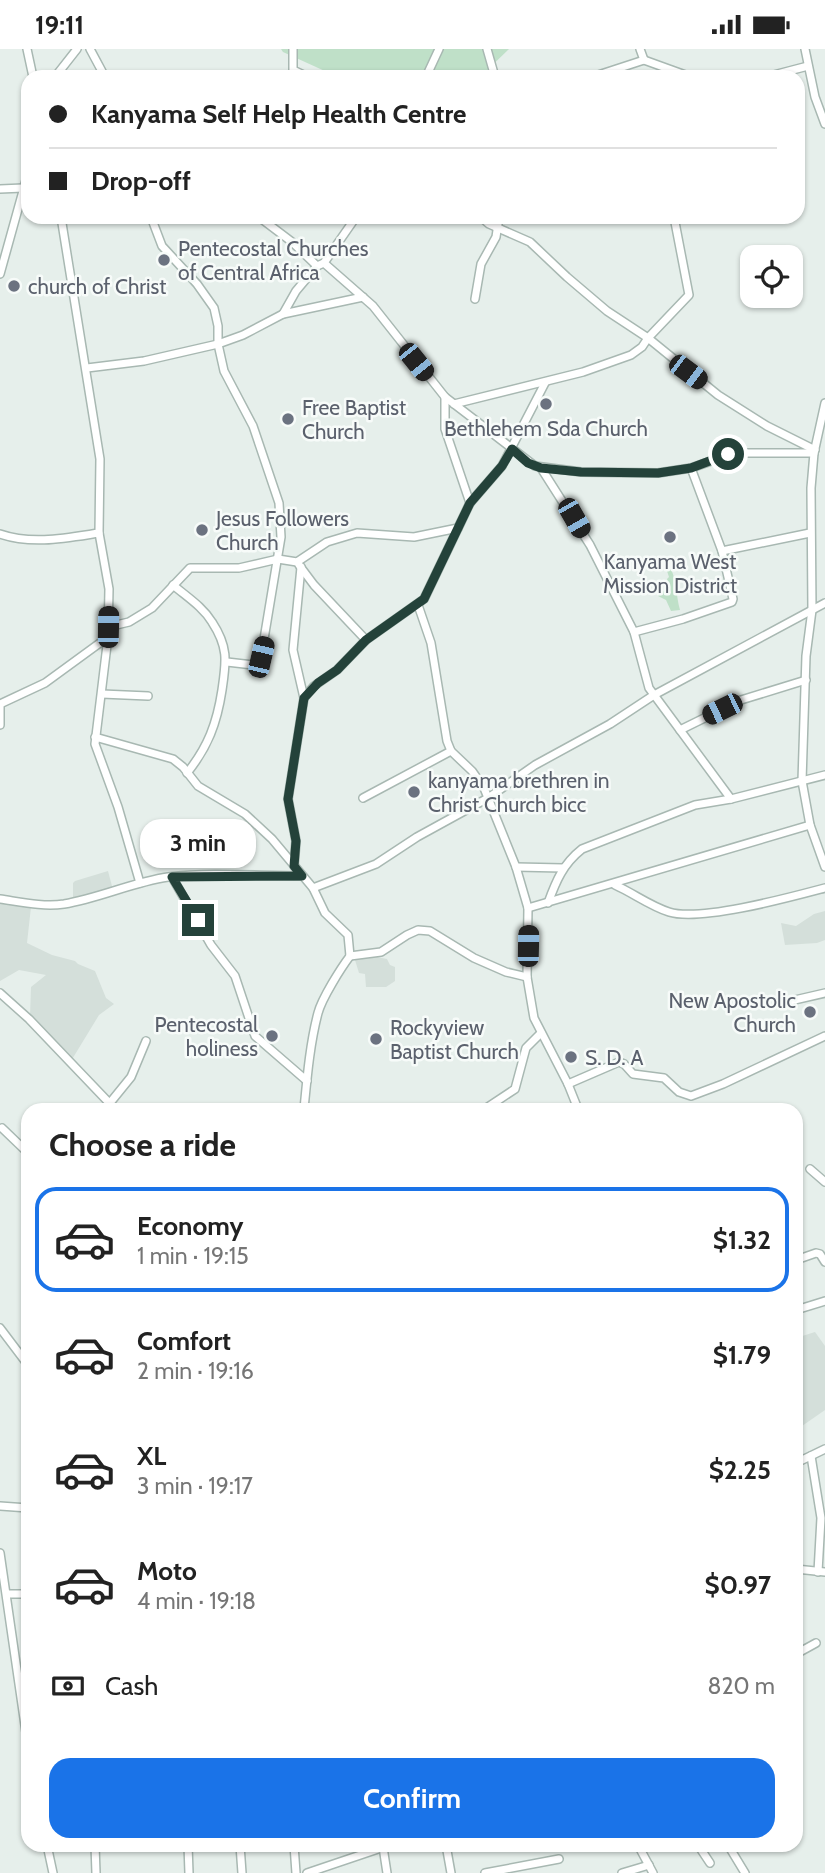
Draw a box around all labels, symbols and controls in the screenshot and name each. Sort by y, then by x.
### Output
text: 19:11 [35,9,84,41]
text: Kanyama Self Help Health Centre [91,98,466,130]
text: Drop-off [91,165,191,197]
place label: Pentecostal Churches of Central Africa [178,236,369,285]
map controls [740,245,803,308]
button: locate [740,245,803,308]
marker: Pentecostal Churches of Central Africa [156,252,172,268]
place label: church of Christ [28,274,166,299]
marker: church of Christ [6,278,22,294]
car [395,339,438,385]
car [665,351,712,393]
place label: Free Baptist Church [302,395,406,444]
marker: Bethlehem Sda Church [538,396,554,412]
marker: Free Baptist Church [280,411,296,427]
place label: Bethlehem Sda Church [444,416,648,441]
route start [712,438,744,470]
car [555,495,594,541]
place label: Jesus Followers Church [215,506,349,555]
marker: Jesus Followers Church [194,522,210,538]
marker: Kanyama West Mission District [662,529,678,545]
place label: Kanyama West Mission District [603,549,737,598]
car [98,606,119,648]
car [247,634,276,680]
car [699,690,746,728]
place label: kanyama brethren in Christ Church bicc [428,768,610,817]
marker: kanyama brethren in Christ Church bicc [406,784,422,800]
callout: 3 min [140,819,256,867]
text: 3 min [170,829,226,857]
route end [182,904,214,936]
car [518,925,539,967]
place label: New Apostolic Church [668,988,796,1037]
marker: New Apostolic Church [802,1004,818,1020]
place label: Pentecostal holiness [154,1012,258,1061]
place label: Rockyview Baptist Church [390,1015,519,1064]
marker: Pentecostal holiness [264,1028,280,1044]
marker: Rockyview Baptist Church [368,1031,384,1047]
place label: S. D. A [585,1045,643,1070]
marker: S. D. A [563,1049,579,1065]
text: Choose a ride [49,1125,236,1164]
icon: car [53,1208,116,1271]
text: Economy [137,1210,243,1242]
text: $1.32 [713,1224,771,1256]
text: 1 min · 19:15 [137,1242,249,1270]
icon: car [53,1323,116,1386]
text: Comfort [137,1325,231,1357]
text: $1.79 [713,1339,771,1371]
text: 2 min · 19:16 [137,1357,254,1385]
icon: car [53,1438,116,1501]
text: XL [137,1440,166,1472]
text: $2.25 [709,1454,771,1486]
text: 3 min · 19:17 [137,1472,253,1500]
icon: car [53,1553,116,1616]
text: Moto [137,1555,197,1587]
text: $0.97 [705,1569,771,1601]
text: 4 min · 19:18 [137,1587,256,1615]
icon: cash [49,1667,87,1705]
text: Cash [105,1670,158,1702]
text: 820 m [708,1672,775,1700]
button: Confirm [49,1758,775,1838]

